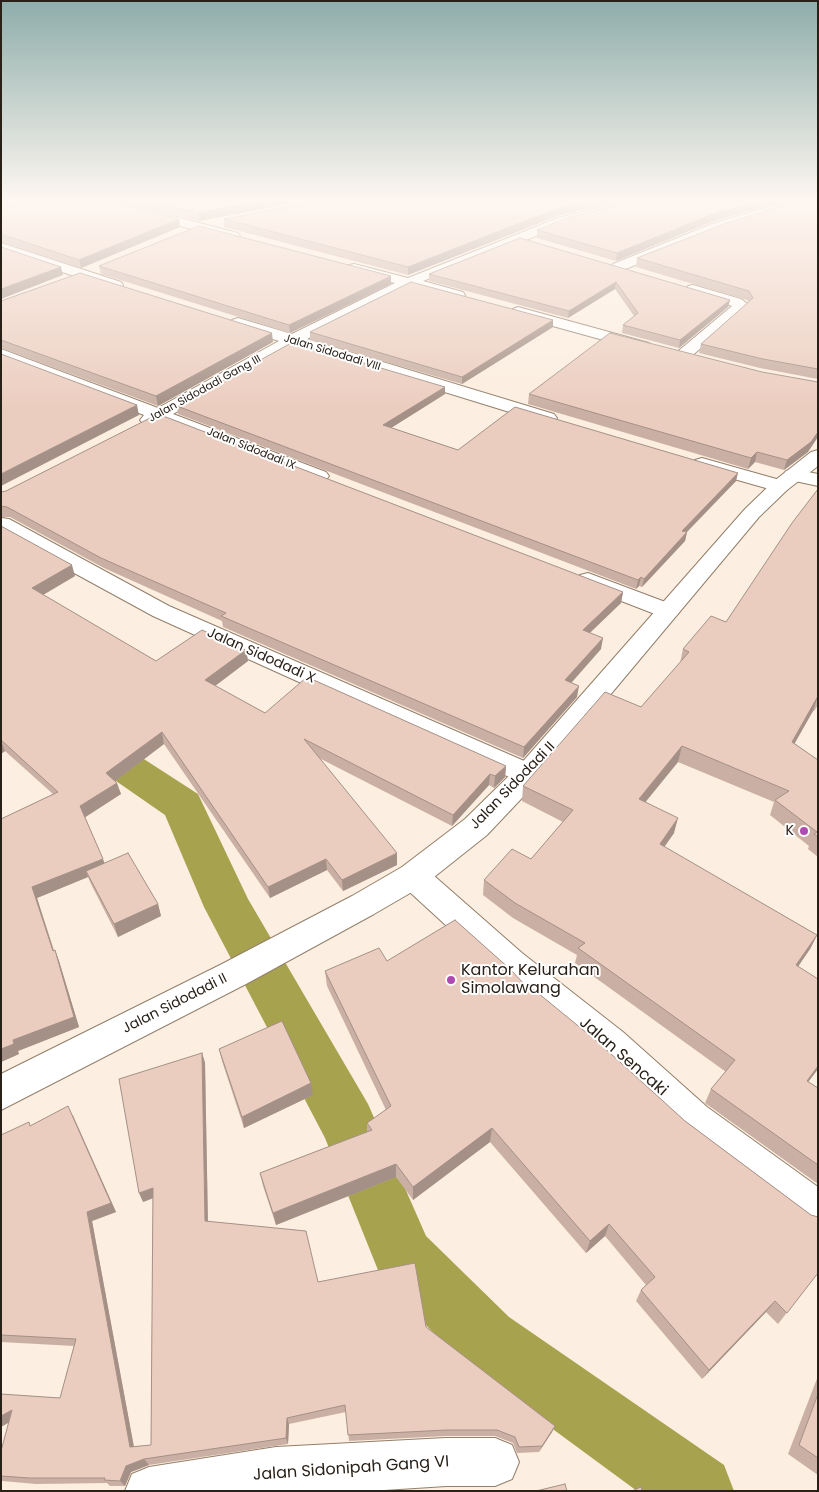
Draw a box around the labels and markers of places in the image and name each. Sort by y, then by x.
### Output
place label: K [786,823,794,839]
marker: K [798,825,810,837]
place label: Kantor Kelurahan Simolawang [461,961,600,999]
marker: Kantor Kelurahan Simolawang [445,974,457,986]

